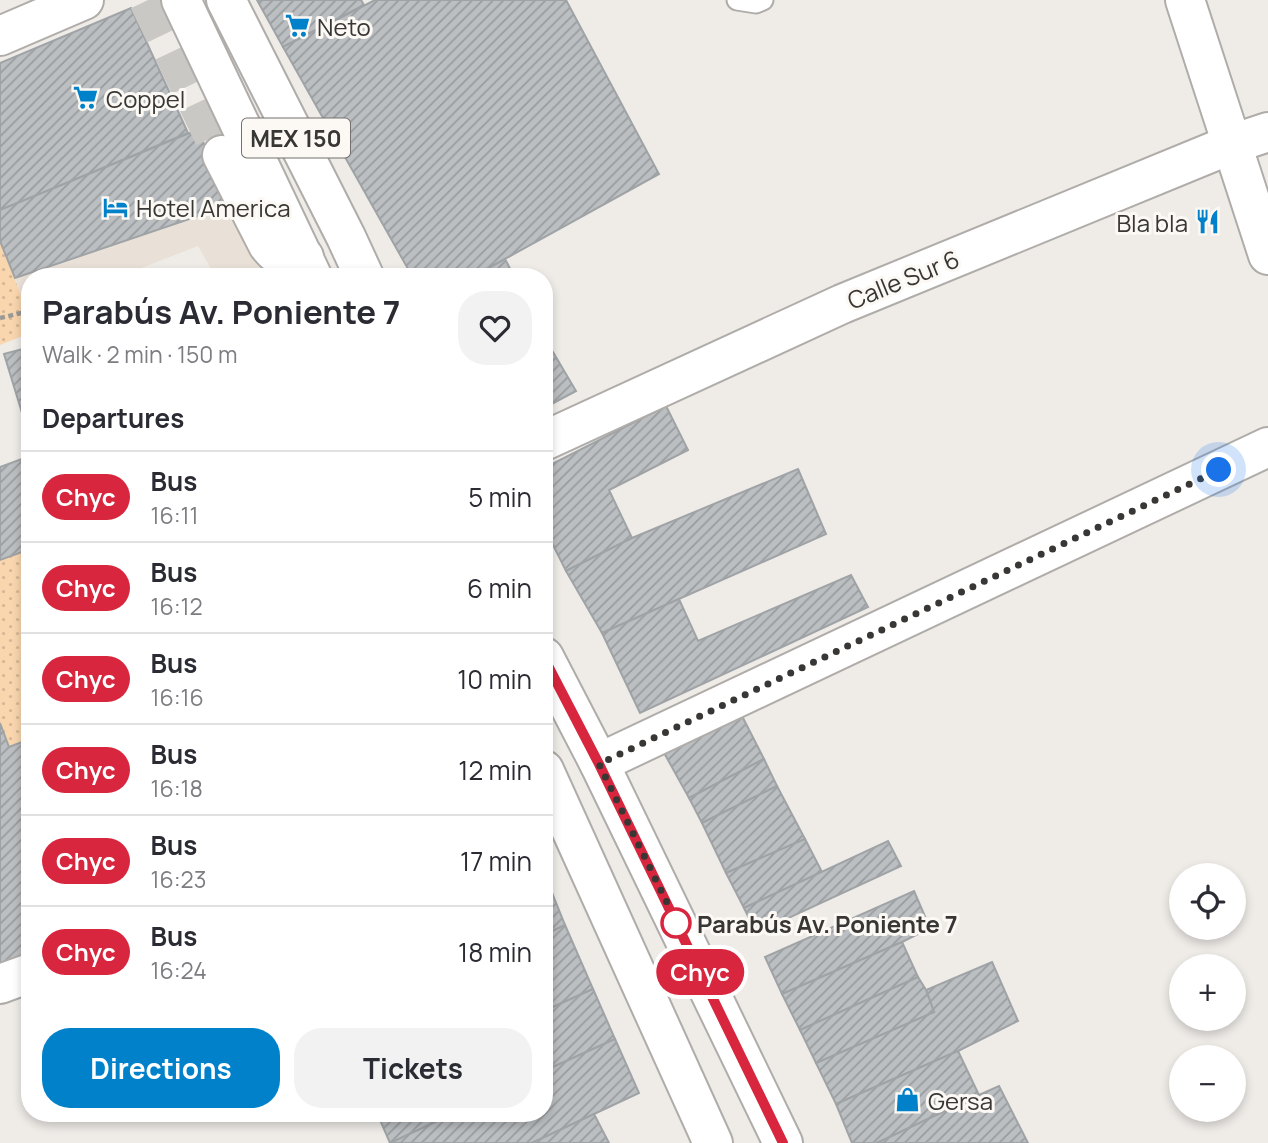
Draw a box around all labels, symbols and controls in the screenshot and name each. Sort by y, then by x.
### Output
place label: Neto [317,10,371,43]
supermarket icon: Neto [283,12,311,40]
place label: Coppel [106,82,185,115]
supermarket icon: Coppel [72,84,100,112]
road number: MEX 150 [242,119,350,158]
place label: Hotel America [136,191,291,224]
hotel icon: Hotel America [102,193,130,221]
place label: Bla bla [1116,206,1188,239]
restaurant icon: Bla bla [1194,208,1222,236]
street label: Calle Sur 6 [842,242,964,316]
text: Parabús Av. Poniente 7 [42,289,400,334]
button: heart [458,291,532,365]
text: Walk · 2 min · 150 m [42,338,238,370]
text: Departures [42,400,184,436]
your location [1201,452,1236,487]
text: Bus [151,463,197,499]
text: 5 min [468,479,532,515]
text: Chyc [56,480,116,513]
text: 16:11 [151,499,199,531]
text: Bus [151,554,197,590]
text: 6 min [467,570,532,606]
text: Chyc [56,571,116,604]
text: 16:12 [151,590,203,622]
text: Bus [151,645,197,681]
text: 10 min [457,661,532,697]
text: Chyc [56,662,116,695]
text: 16:16 [151,681,204,713]
text: Bus [151,736,197,772]
text: 12 min [458,752,532,788]
text: Chyc [56,753,116,786]
text: 16:18 [151,772,203,804]
text: Bus [151,827,197,863]
text: 17 min [460,843,532,879]
text: Chyc [56,844,116,877]
text: 16:23 [151,863,206,895]
map controls [1169,863,1246,1122]
button: locate [1169,863,1246,940]
place label: Parabús Av. Poniente 7 [697,907,958,940]
marker: Parabús Av. Poniente 7 [661,908,691,938]
text: Bus [151,918,197,954]
text: 18 min [458,934,532,970]
text: Chyc [56,935,116,968]
line badge: Chyc [651,949,749,995]
text: 16:24 [151,954,207,986]
button: + [1169,954,1246,1031]
text: Chyc [670,955,730,988]
button: Directions [42,1028,280,1108]
button: Tickets [294,1028,532,1108]
button: − [1169,1045,1246,1122]
place label: Gersa [928,1084,993,1117]
shop icon: Gersa [894,1086,922,1114]

